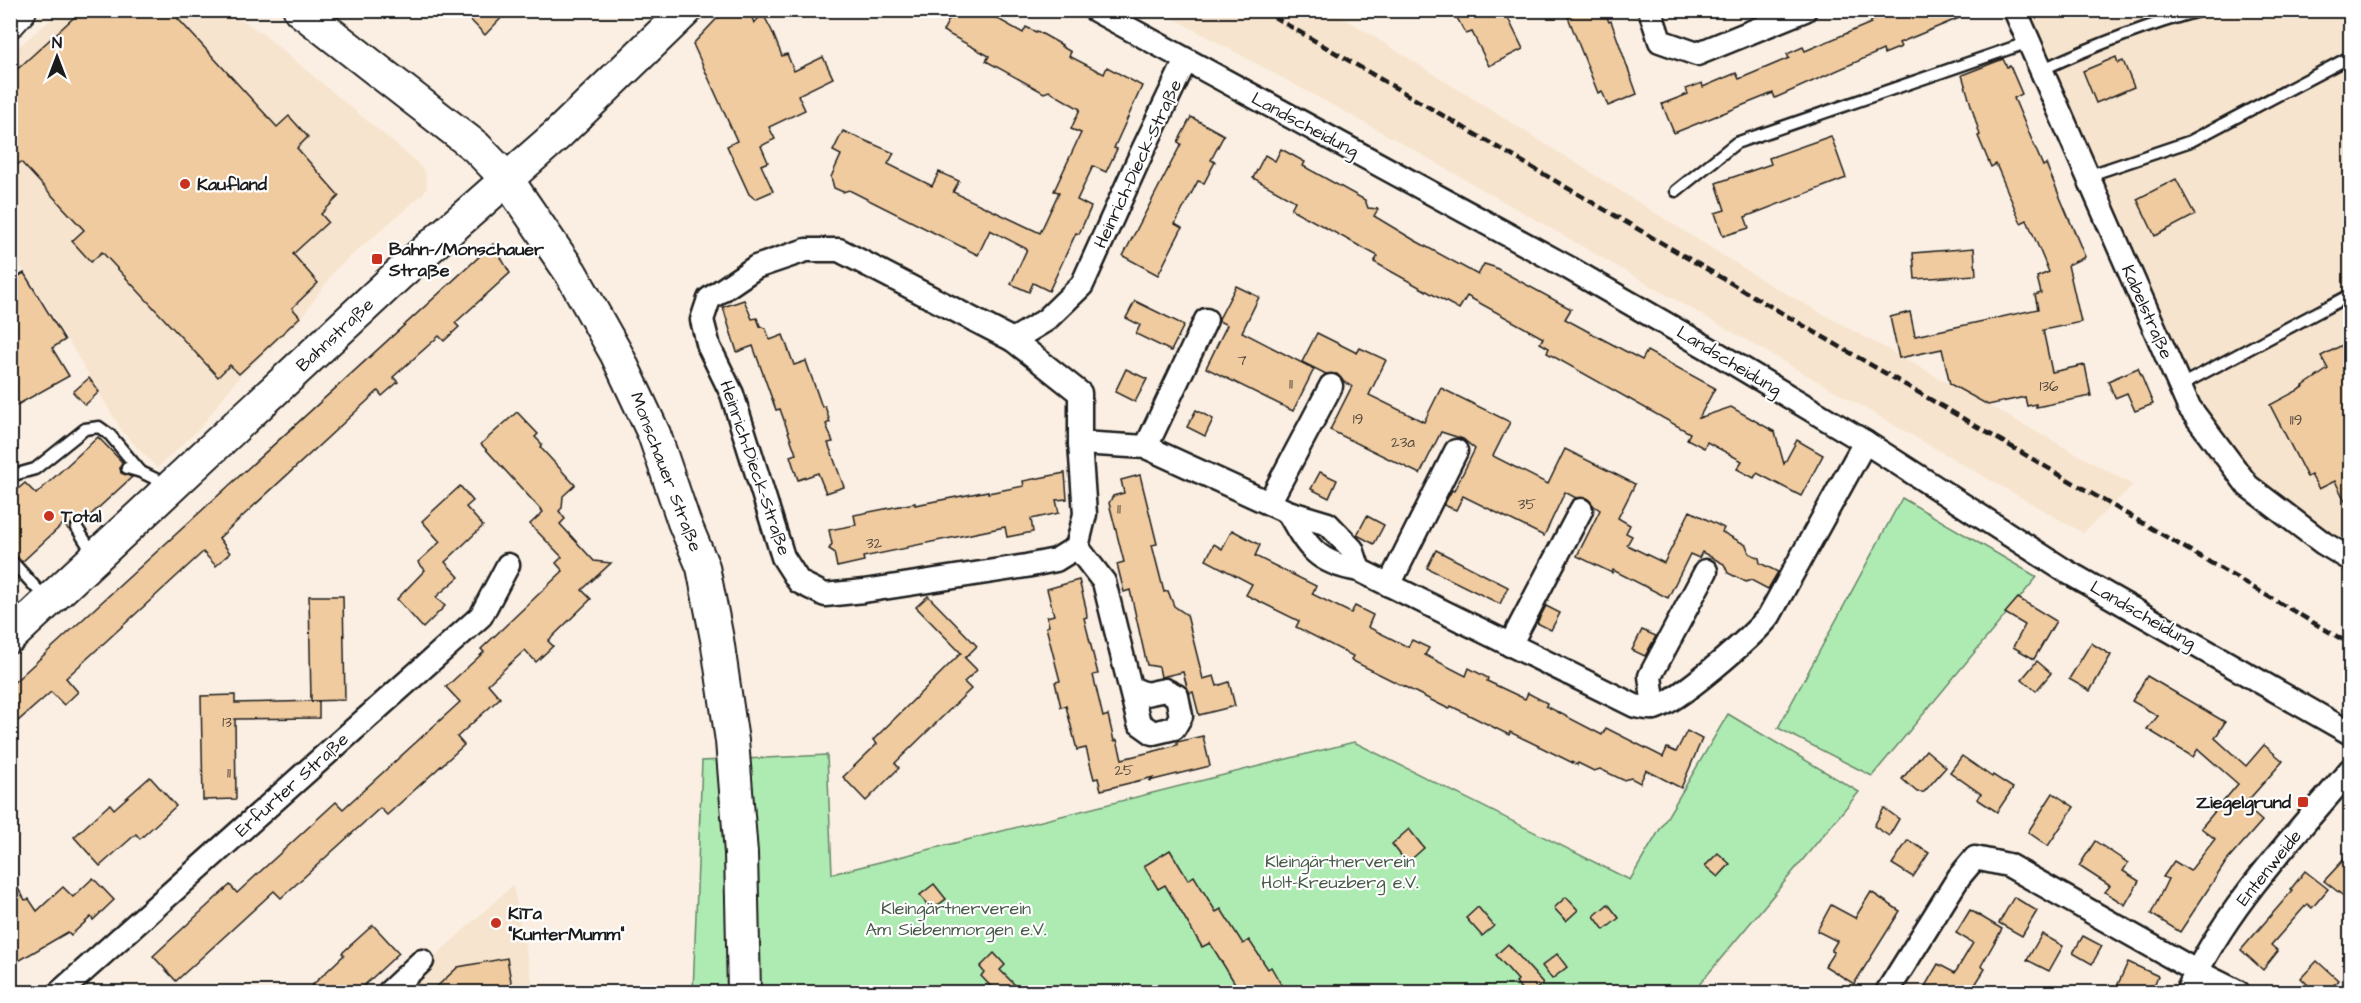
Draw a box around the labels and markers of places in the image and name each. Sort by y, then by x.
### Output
place label: Kaufland [197,172,268,197]
marker: Kaufland [178,177,192,191]
place label: Bahn-/Monschauer Straße [388,237,544,283]
marker: Bahn-/Monschauer Straße [370,252,384,266]
place label: Total [60,504,102,529]
marker: Total [42,509,56,523]
place label: Ziegelgrund [2196,790,2292,816]
marker: Ziegelgrund [2296,795,2310,809]
place label: KiTa "KunterMumm" [508,901,625,947]
marker: KiTa "KunterMumm" [489,916,503,930]

